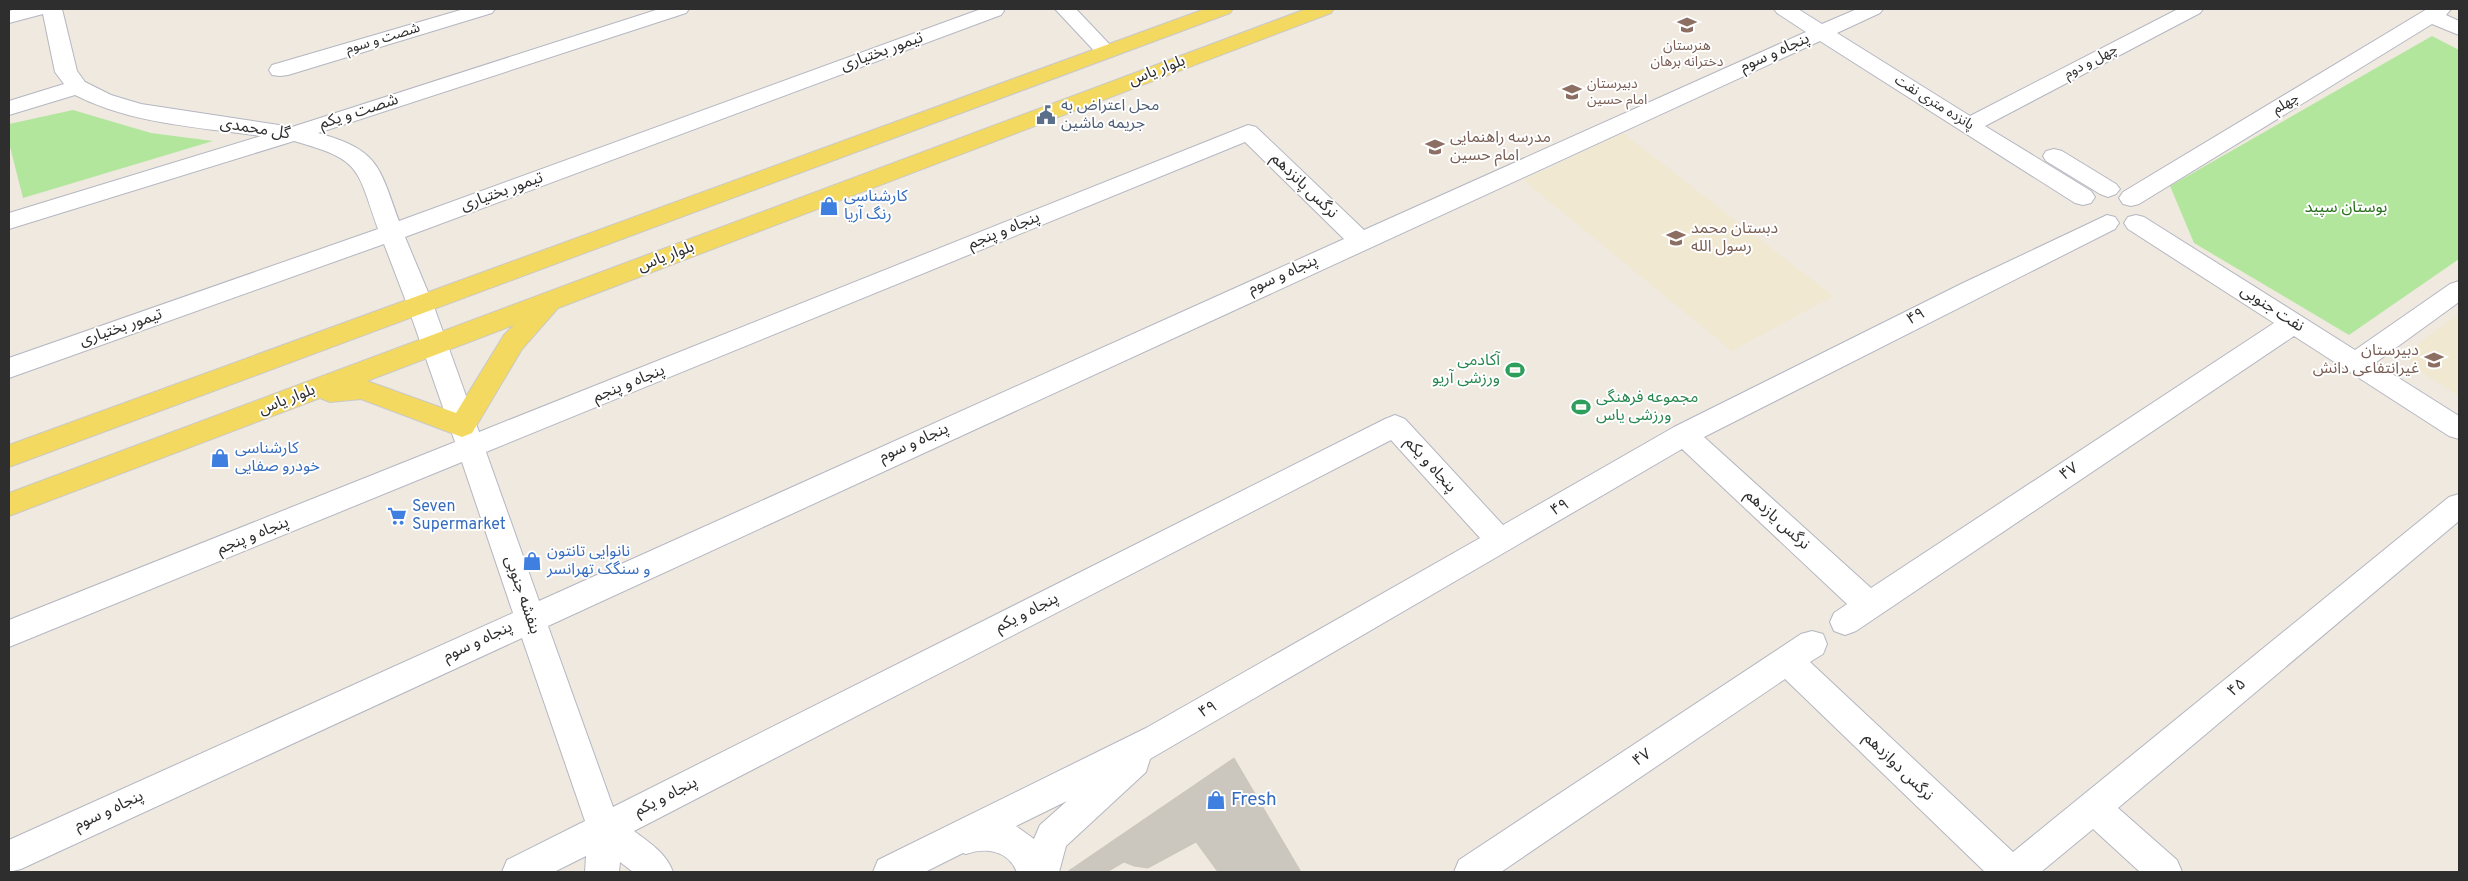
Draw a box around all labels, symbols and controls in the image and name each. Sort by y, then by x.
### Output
school or university icon: هنرستان دخترانه برهان [1676,14,1698,36]
street label: شصت و سوم [344,20,423,59]
street label: تیمور بختیاری [838,28,926,76]
street label: پنجاه و سوم [1737,29,1813,78]
place label: هنرستان دخترانه برهان [1651,38,1724,71]
street label: چهل و دوم [2061,41,2121,84]
street label: بلوار یاس [1126,51,1188,91]
street label: پانزده متری نفت [1891,72,1977,134]
place label: دبیرستان امام حسین [1587,76,1647,110]
school or university icon: دبیرستان امام حسین [1561,81,1583,103]
street label: شصت و یکم [317,90,401,135]
street label: چهلم [2270,90,2303,119]
place label: محل اعتراض به جریمه ماشین [1061,96,1159,134]
public building icon: محل اعتراض به جریمه ماشین [1035,104,1057,126]
street label: گل محمدی [219,114,292,144]
place label: مدرسه راهنمایی امام حسین [1450,128,1551,167]
school or university icon: مدرسه راهنمایی امام حسین [1424,136,1446,158]
street label: نرگس پانزدهم [1265,149,1342,224]
street label: تیمور بختیاری [458,168,546,216]
place label: کارشناسی رنگ آریا [844,187,908,225]
shop icon: کارشناسی رنگ آریا [818,195,840,217]
park label: بوستان سپید [2305,198,2387,218]
street label: پنجاه و پنجم [965,208,1043,255]
place label: دبستان محمد رسول الله [1691,219,1778,257]
school or university icon: دبستان محمد رسول الله [1665,227,1687,249]
street label: بلوار یاس [635,237,697,277]
street label: پنجاه و سوم [1245,251,1321,300]
street label: نفت جنوبی [2236,281,2308,337]
street label: تیمور بختیاری [77,304,165,352]
street label: ۴۹ [1903,304,1929,330]
place label: دبیرستان غیرانتفاعی دانش [2313,341,2419,379]
school or university icon: دبیرستان غیرانتفاعی دانش [2423,349,2445,371]
place label: آکادمی ورزشی آریو [1432,351,1501,389]
sports icon: آکادمی ورزشی آریو [1504,359,1526,381]
street label: پنجاه و پنجم [590,361,668,408]
street label: بلوار یاس [256,380,318,420]
place label: مجموعه فرهنگی ورزشی یاس [1596,388,1698,426]
sports icon: مجموعه فرهنگی ورزشی یاس [1570,396,1592,418]
street label: پنجاه و سوم [876,419,952,468]
street label: پنجاه و یکم [1399,433,1460,498]
place label: کارشناسی خودرو صفایی [235,439,320,477]
shop icon: کارشناسی خودرو صفایی [209,447,231,469]
street label: ۴۷ [2056,459,2082,485]
street label: نرگس یازدهم [1739,485,1814,555]
street label: ۴۹ [1547,495,1573,521]
place label: Seven Supermarket [412,497,506,535]
supermarket icon: Seven Supermarket [386,505,408,527]
street label: پنجاه و پنجم [214,513,292,560]
place label: نانوایی تانتون و سنگک تهرانسر [546,542,650,580]
shop icon: نانوایی تانتون و سنگک تهرانسر [521,550,543,572]
street label: بنفشه جنوبی [499,553,545,637]
street label: پنجاه و یکم [992,589,1062,638]
street label: پنجاه و سوم [440,617,516,668]
street label: ۴۵ [2224,674,2250,702]
street label: ۴۹ [1195,697,1221,723]
street label: نرگس دوازدهم [1858,728,1937,806]
street label: ۴۷ [1629,745,1655,771]
street label: پنجاه و یکم [631,773,701,822]
street label: پنجاه و سوم [71,786,147,837]
place label: Fresh [1231,788,1277,812]
shop icon: Fresh [1205,789,1227,811]

